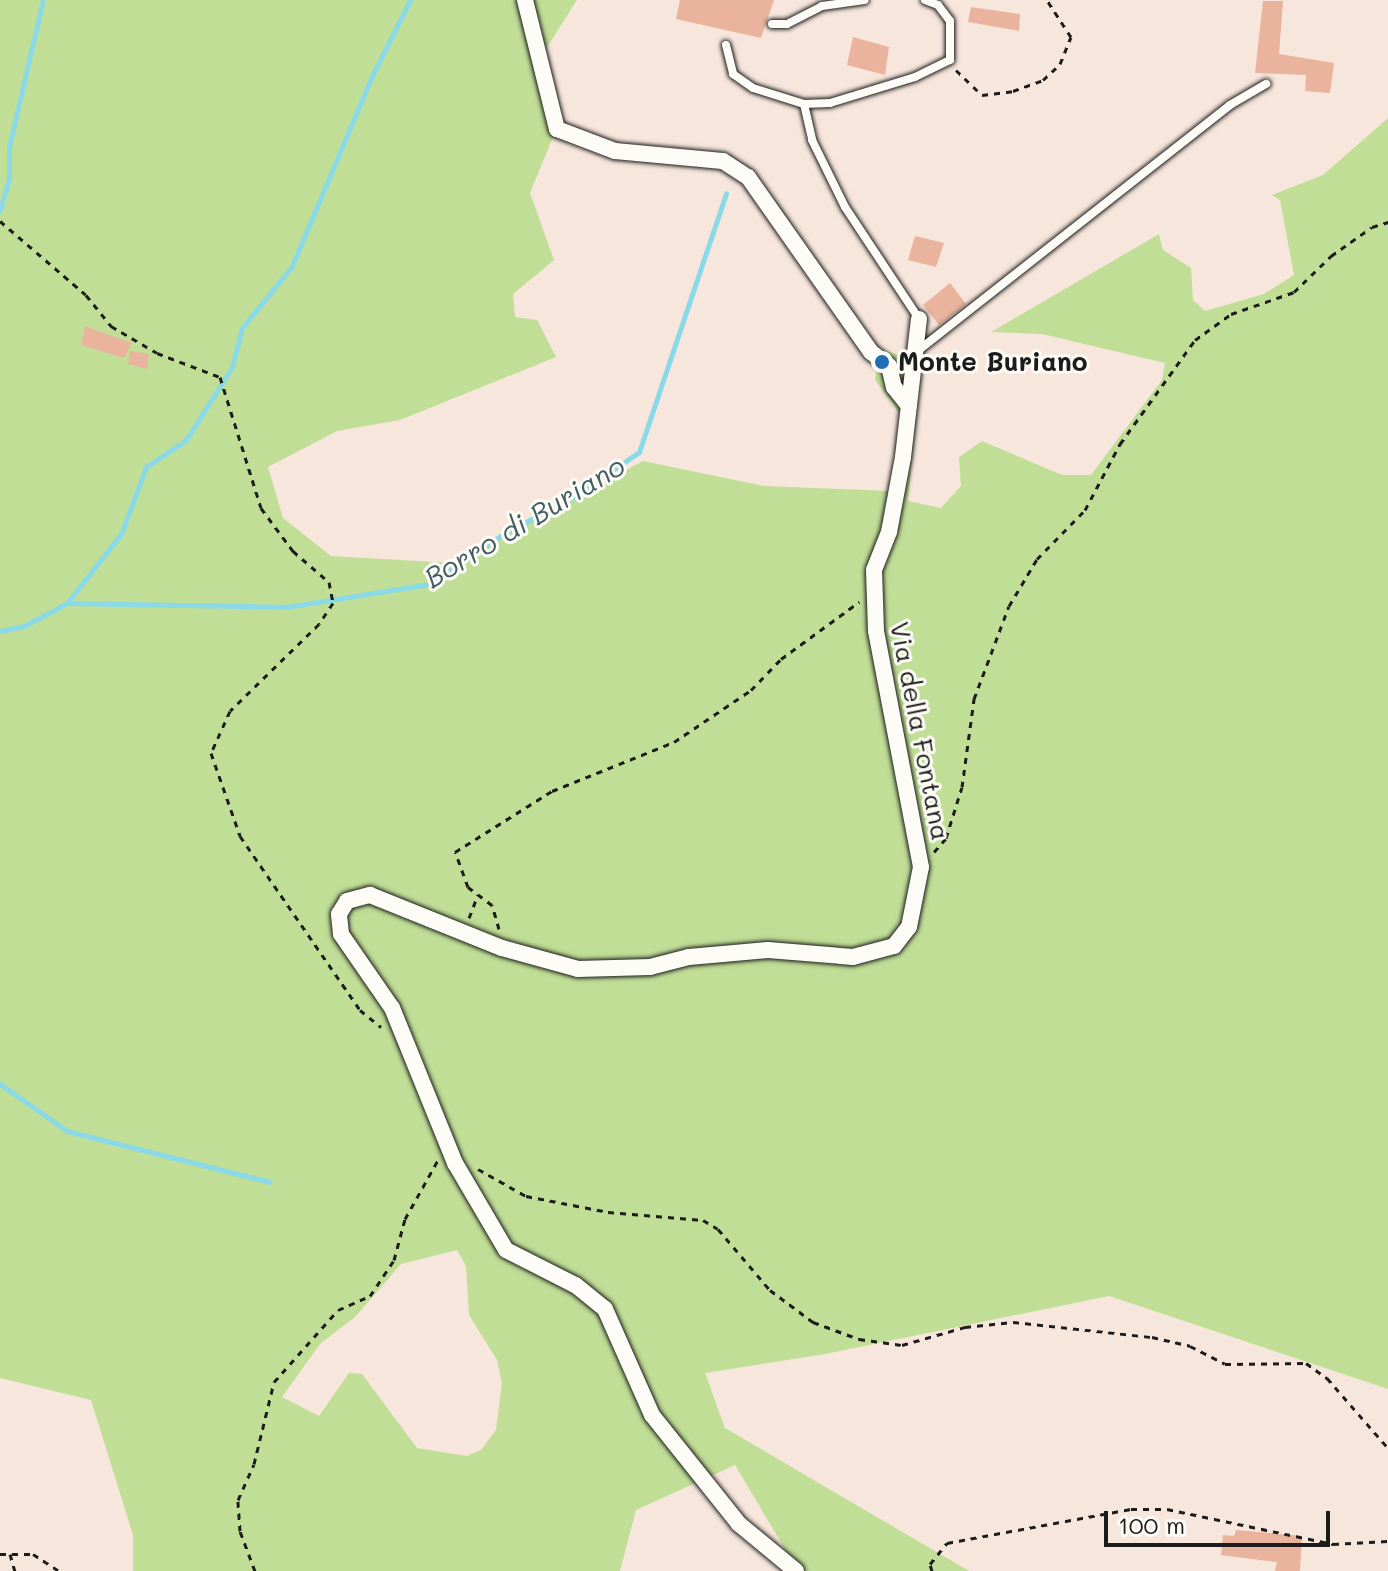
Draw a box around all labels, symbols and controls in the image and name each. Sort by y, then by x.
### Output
place label: Monte Buriano [898,346,1088,378]
marker: Monte Buriano [873,353,891,371]
water label: Borro di Buriano [418,448,630,594]
street label: Via della Fontana [884,619,956,843]
scale bar [1108,1495,1334,1545]
text: 100 m [1118,1509,1185,1540]

